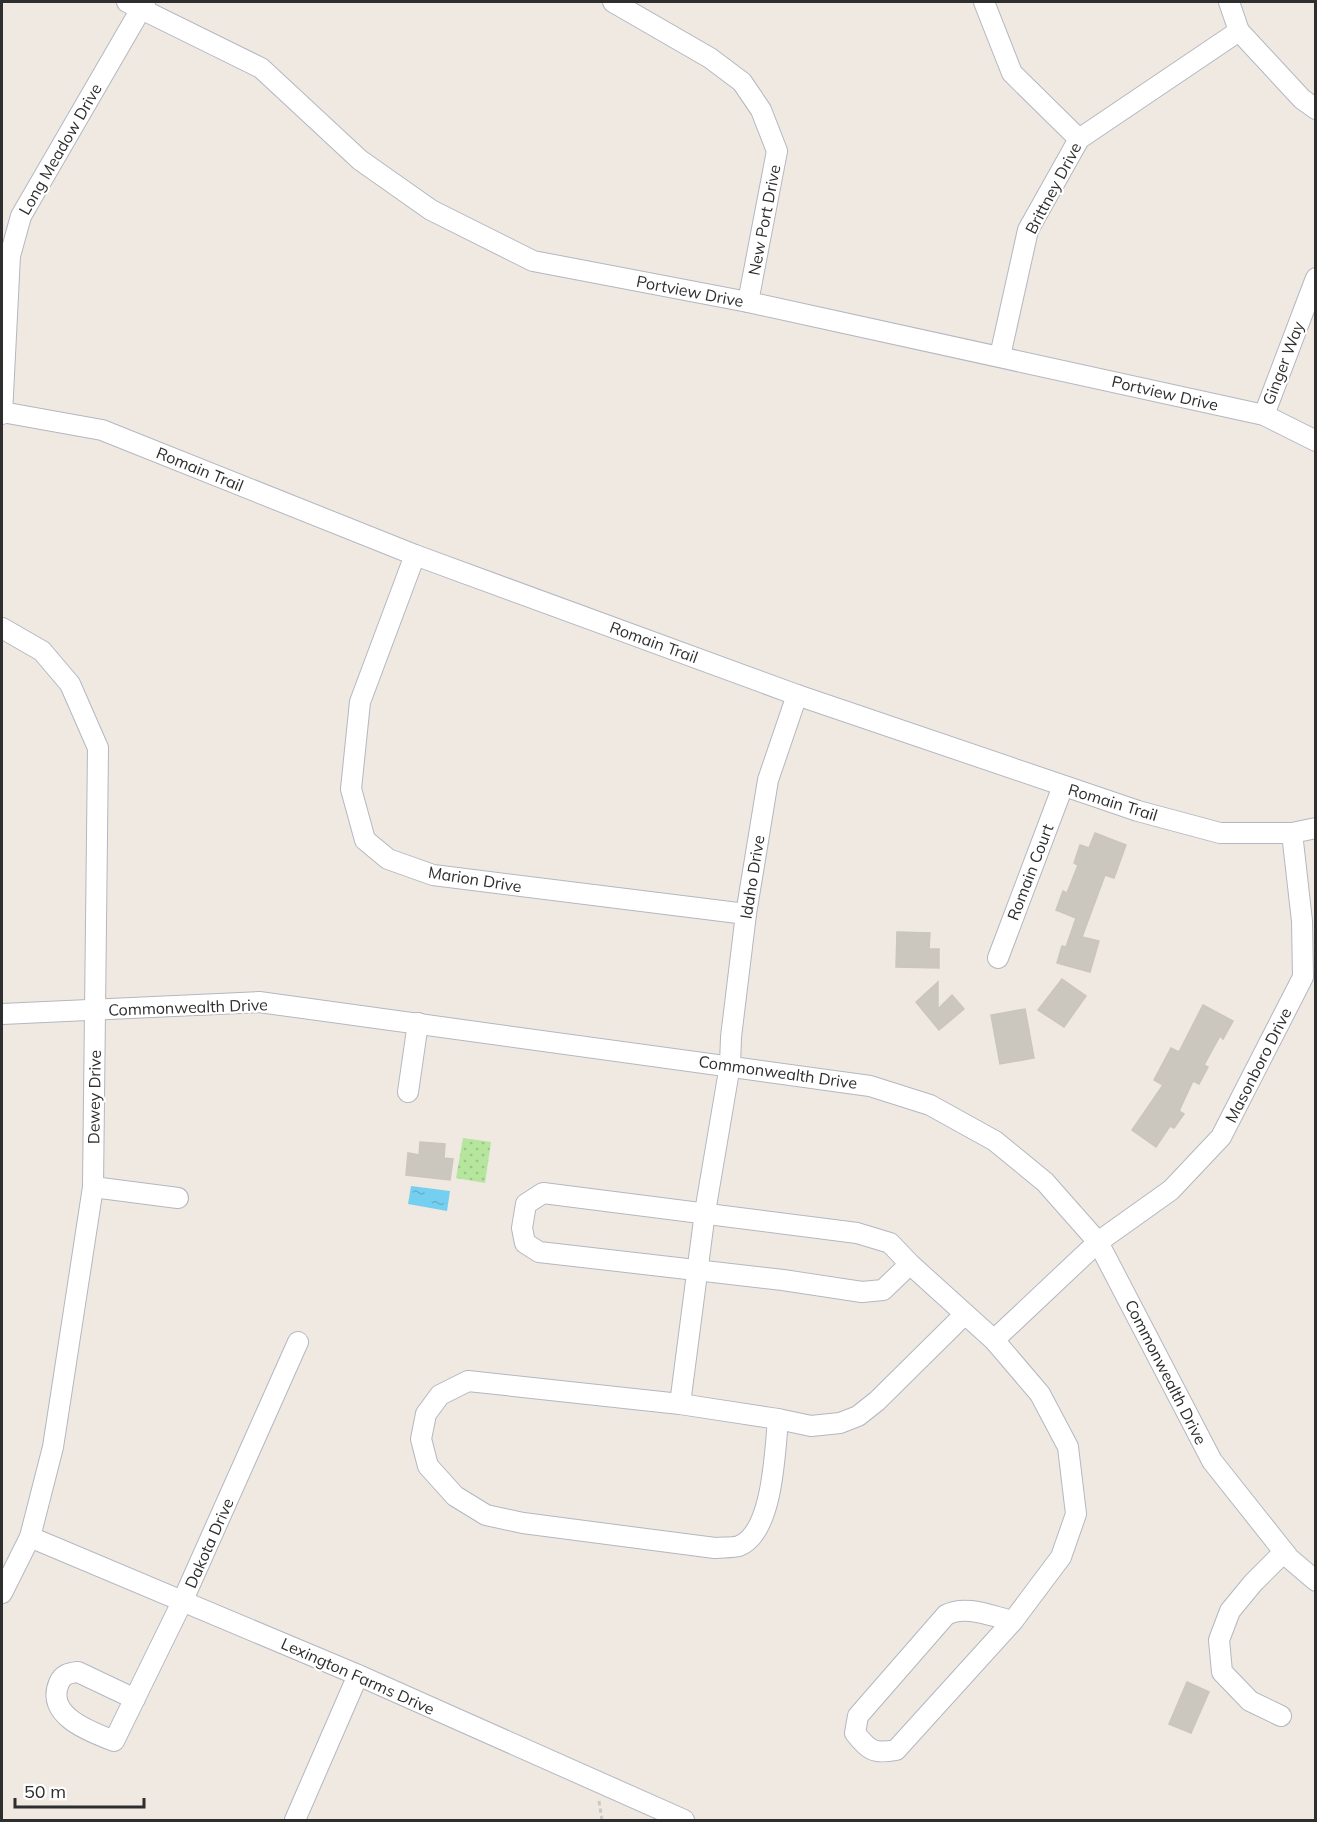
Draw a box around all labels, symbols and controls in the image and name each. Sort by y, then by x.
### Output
street label: Long Meadow Drive [14,80,106,218]
street label: Brittney Drive [1021,139,1085,237]
street label: New Port Drive [743,163,785,277]
street label: Portview Drive [635,271,745,311]
street label: Ginger Way [1258,318,1308,408]
street label: Portview Drive [1110,371,1220,415]
street label: Romain Trail [153,442,247,496]
street label: Romain Trail [607,617,701,667]
street label: Romain Trail [1066,779,1160,825]
street label: Romain Court [1002,821,1058,923]
street label: Idaho Drive [735,834,769,920]
street label: Marion Drive [427,862,523,896]
street label: Commonwealth Drive [108,994,268,1020]
street label: Masonboro Drive [1220,1004,1296,1126]
street label: Dewey Drive [83,1050,105,1144]
street label: Commonwealth Drive [698,1051,858,1093]
street label: Commonwealth Drive [1121,1296,1211,1448]
street label: Dakota Drive [180,1495,238,1591]
street label: Lexington Farms Drive [278,1633,438,1719]
scale bar [15,1771,144,1809]
text: 50 m [24,1780,66,1803]

